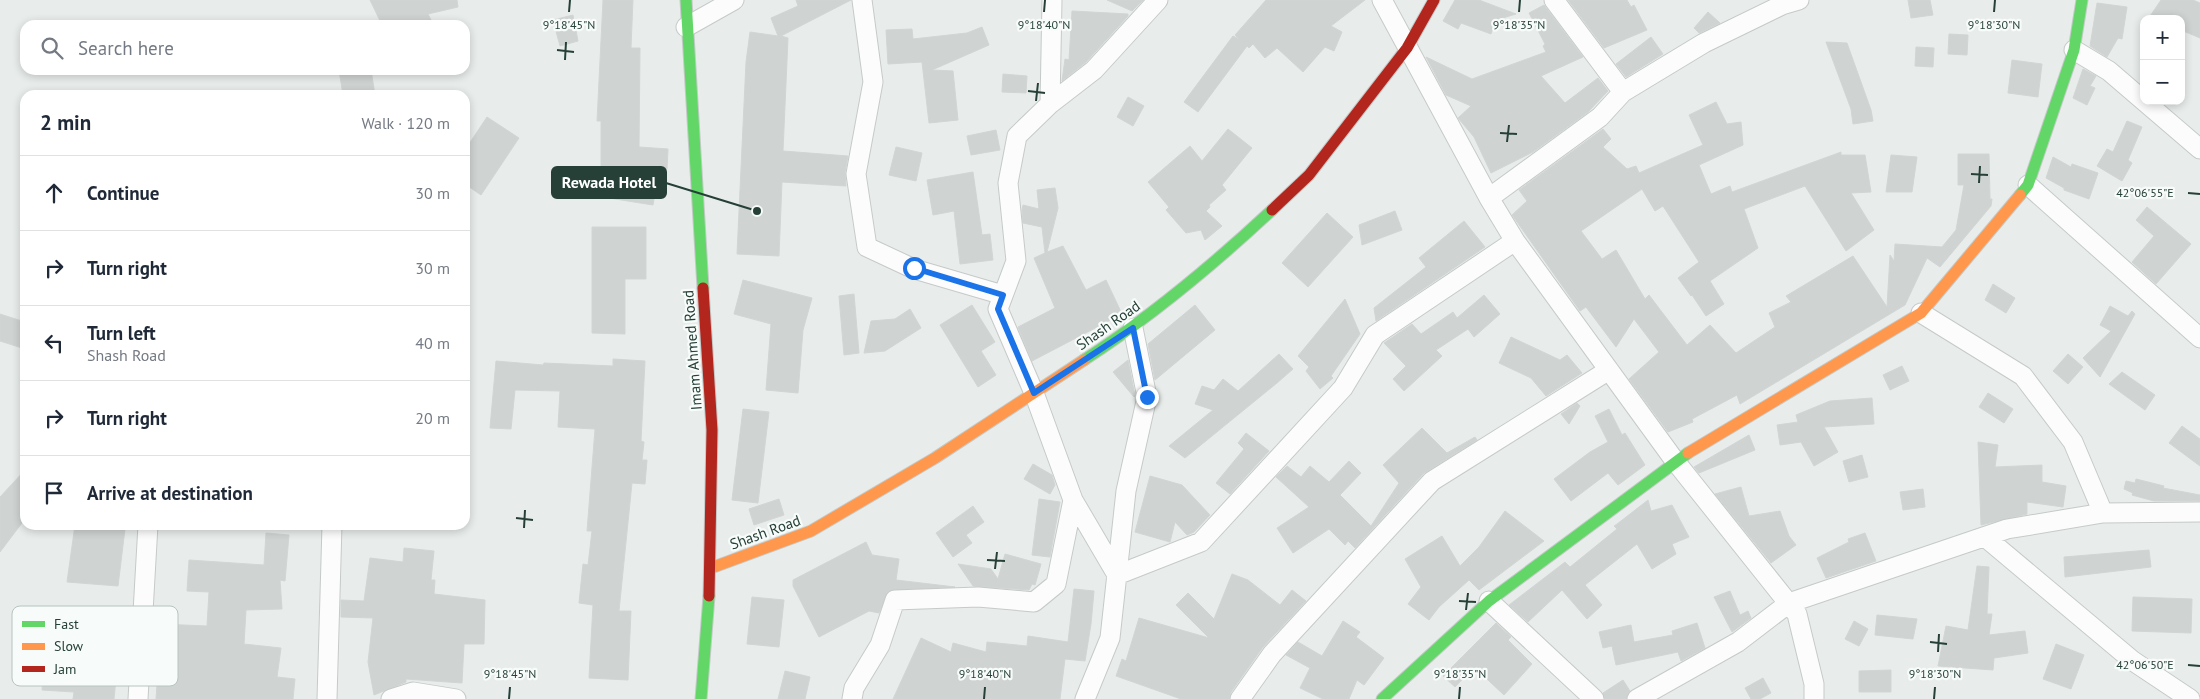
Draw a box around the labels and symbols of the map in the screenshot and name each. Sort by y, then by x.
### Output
text: 9°18'45"N [543,17,595,32]
text: 9°18'40"N [1018,17,1070,32]
text: 9°18'35"N [1493,17,1545,32]
text: 9°18'30"N [1968,17,2020,32]
callout: Rewada Hotel [552,167,666,198]
text: Rewada Hotel [562,172,656,192]
text: 42°06'55"E [2116,185,2174,200]
route start [903,257,926,280]
street label: Imam Ahmed Road [678,289,706,411]
street label: Shash Road [1072,296,1144,354]
route end [1136,386,1159,409]
street label: Shash Road [727,510,803,554]
legend [12,606,178,686]
text: Fast [54,615,79,633]
text: Slow [54,637,84,655]
text: 42°06'50"E [2116,657,2174,672]
text: Jam [53,660,76,678]
text: 9°18'45"N [484,666,536,681]
text: 9°18'40"N [959,666,1011,681]
text: 9°18'35"N [1434,666,1486,681]
text: 9°18'30"N [1909,666,1961,681]

